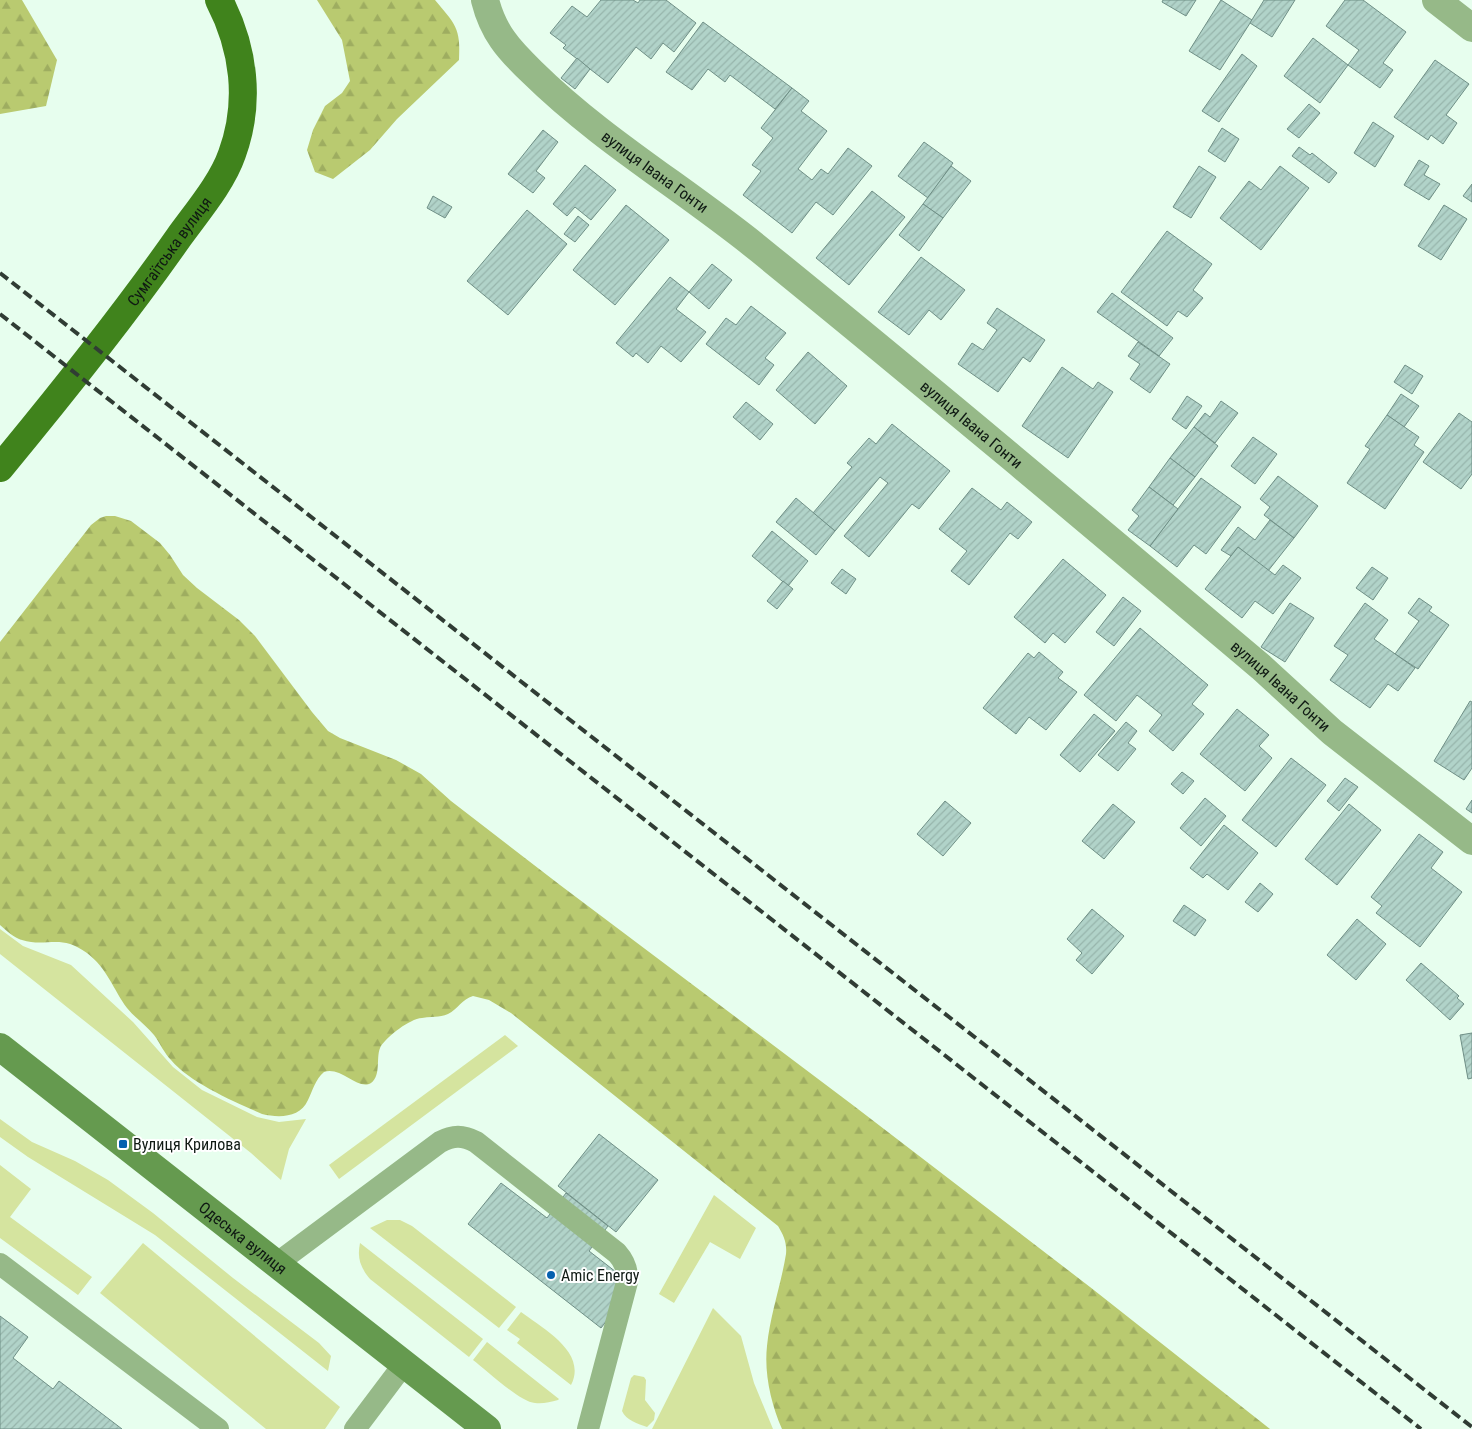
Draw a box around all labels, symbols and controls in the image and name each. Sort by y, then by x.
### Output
street label: вулиця Івана Гонти [598,126,712,217]
street label: Сумгаїтська вулиця [123,193,215,310]
street label: вулиця Івана Гонти [917,376,1027,472]
street label: вулиця Івана Гонти [1227,636,1334,735]
place label: Вулиця Крилова [133,1135,241,1154]
marker: Вулиця Крилова [117,1138,129,1150]
street label: Одеська вулиця [195,1197,291,1278]
place label: Amic Energy [561,1266,640,1285]
marker: Amic Energy [545,1269,557,1281]

